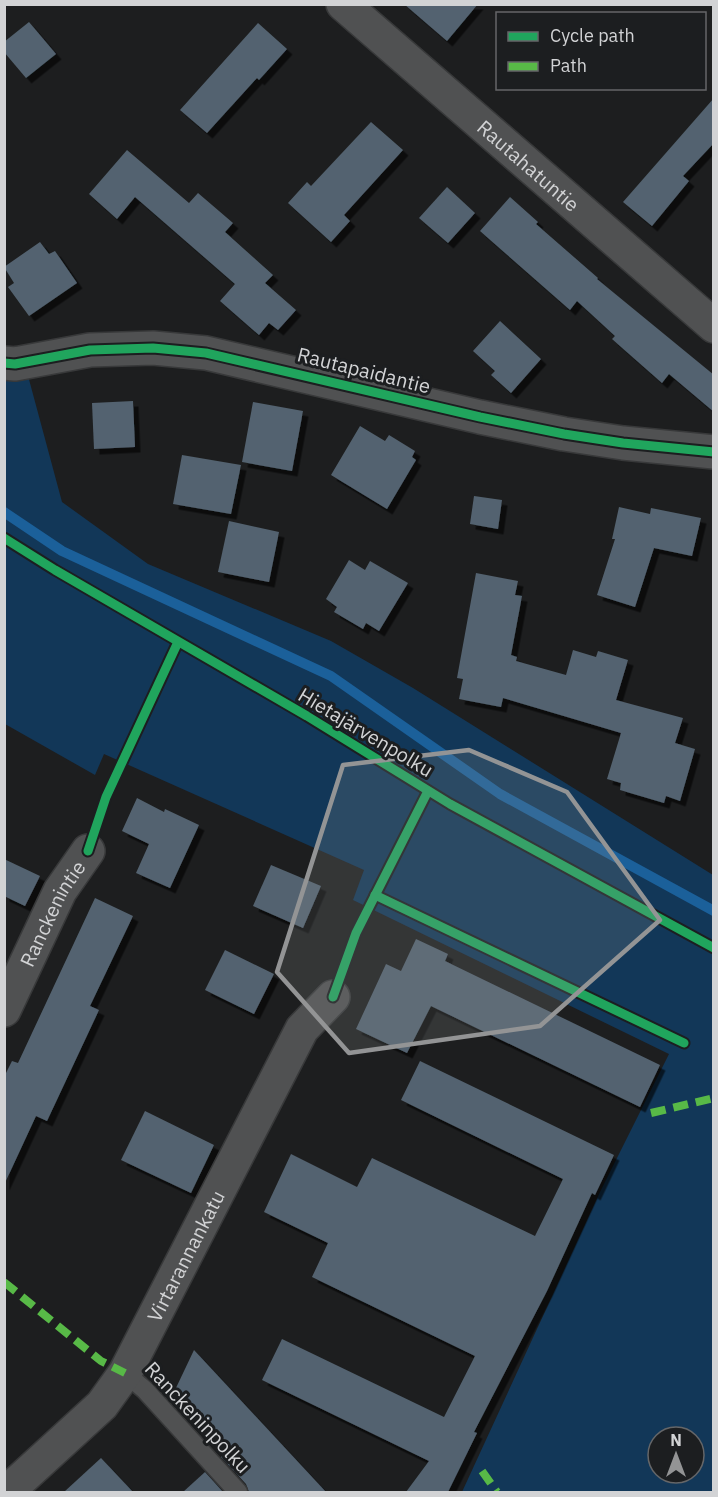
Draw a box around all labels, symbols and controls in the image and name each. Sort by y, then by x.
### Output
legend [496,12,706,90]
text: Cycle path [550,24,635,47]
text: Path [550,54,587,77]
street label: Rautahatuntie [472,113,586,217]
street label: Rautapaidantie [295,340,433,400]
street label: Hietajärvenpolku [293,681,439,783]
street label: Ranckenintie [13,855,91,971]
street label: Virtarannankatu [140,1185,230,1326]
street label: Ranckeninpolku [139,1355,257,1479]
north arrow [646,1425,706,1485]
text: N [670,1430,682,1450]

